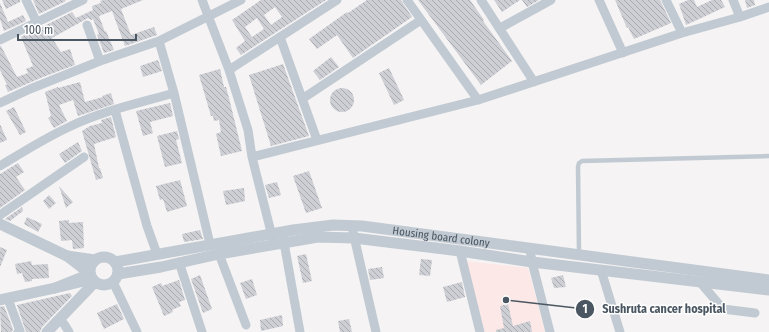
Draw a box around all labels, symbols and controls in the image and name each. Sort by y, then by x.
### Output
scale bar [18,16,136,42]
text: 100 m [24,23,53,37]
street label: Housing board colony [392,224,491,250]
callout: Sushruta cancer hospital [575,297,734,321]
text: 1 [582,302,588,316]
text: Sushruta cancer hospital [602,302,726,316]

